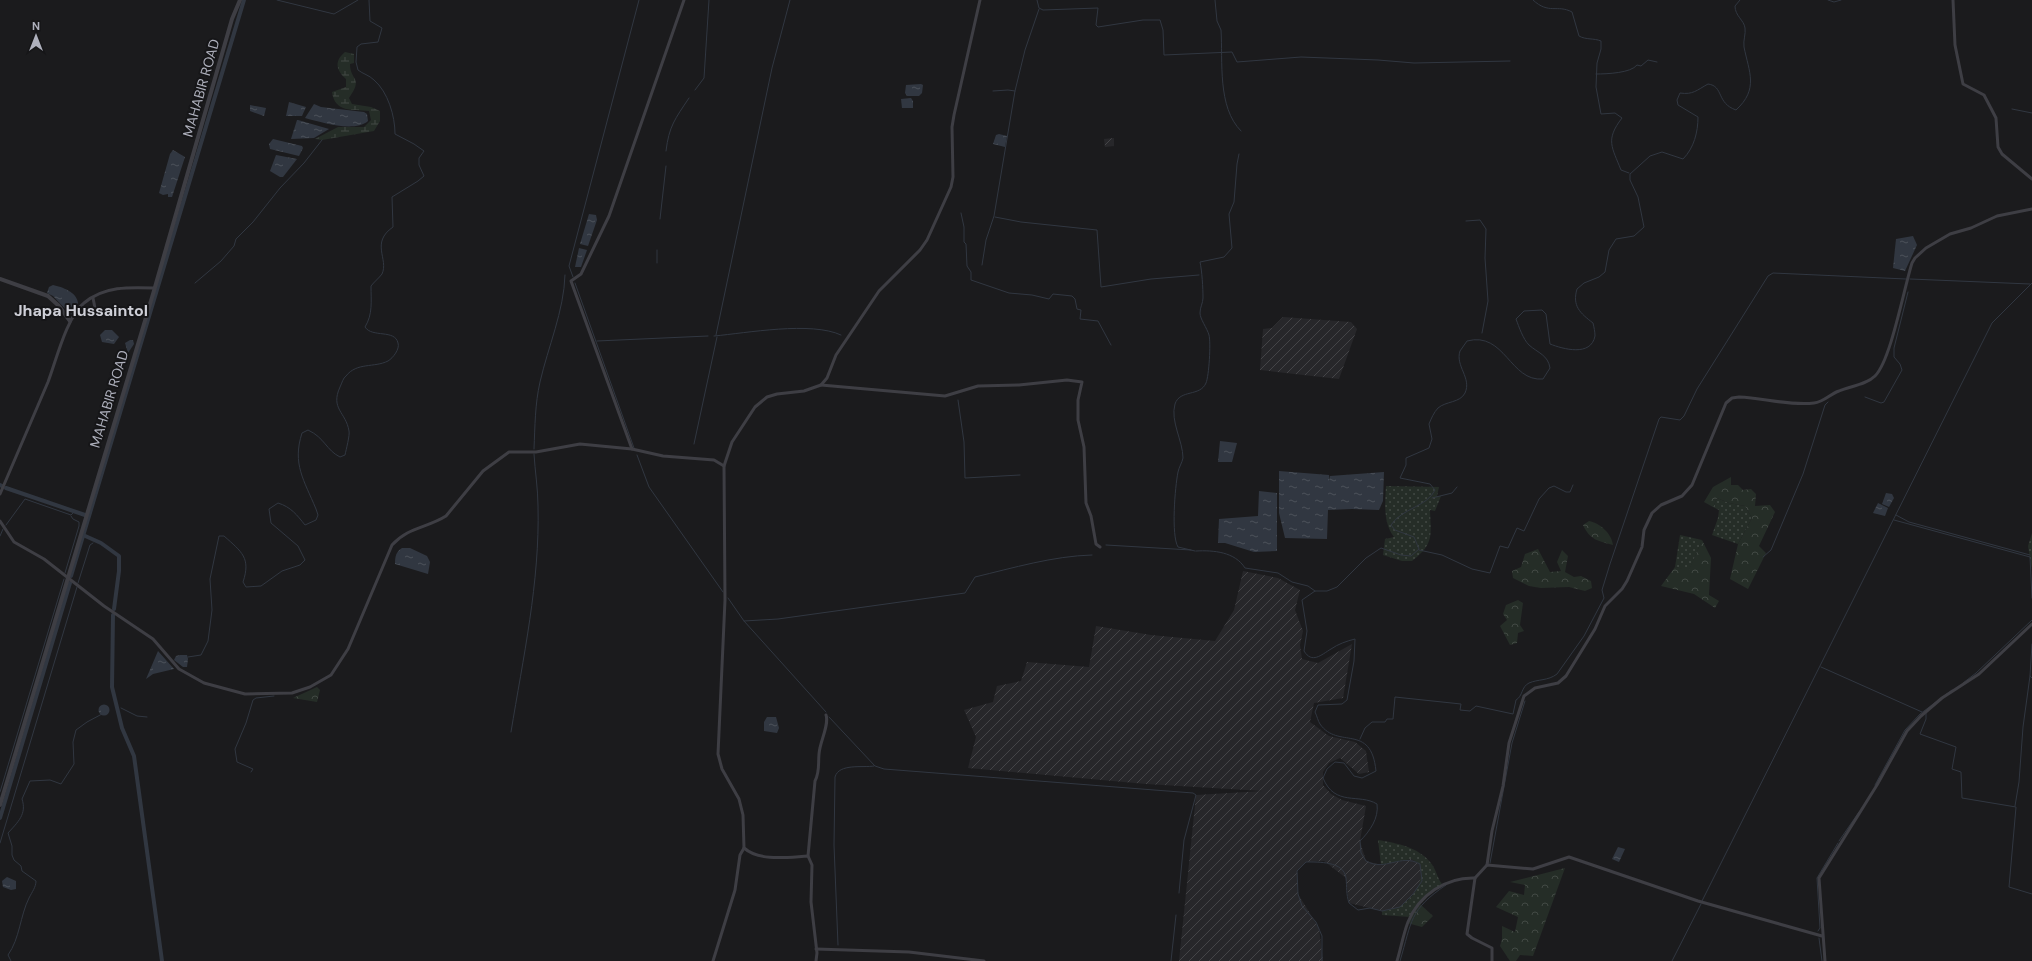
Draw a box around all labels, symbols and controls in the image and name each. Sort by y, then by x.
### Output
north arrow [16,16,56,56]
text: N [32,19,40,33]
street label: MAHABIR ROAD [178,37,224,139]
district label: Jhapa Hussaintol [14,300,148,321]
street label: MAHABIR ROAD [86,348,132,450]

